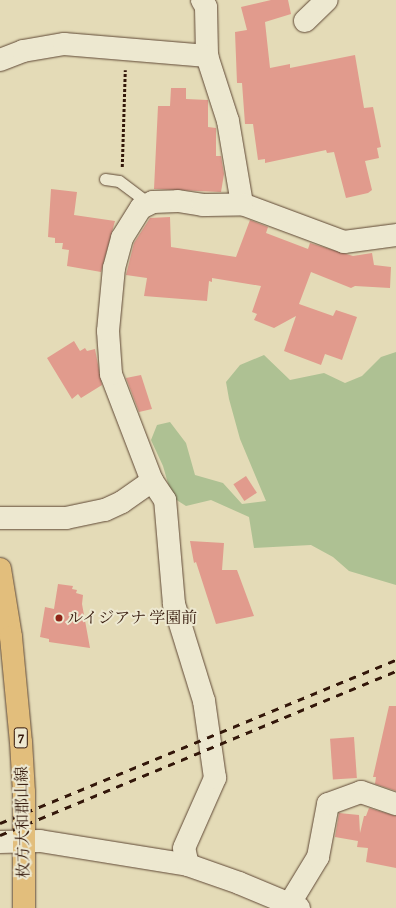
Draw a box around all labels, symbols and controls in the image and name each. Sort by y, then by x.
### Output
place label: ルイジアナ 学園前 [67,608,198,628]
marker: ルイジアナ 学園前 [54,613,64,623]
road number: 7 [13,725,29,751]
street label: 枚方大和郡山線 [12,766,34,878]

